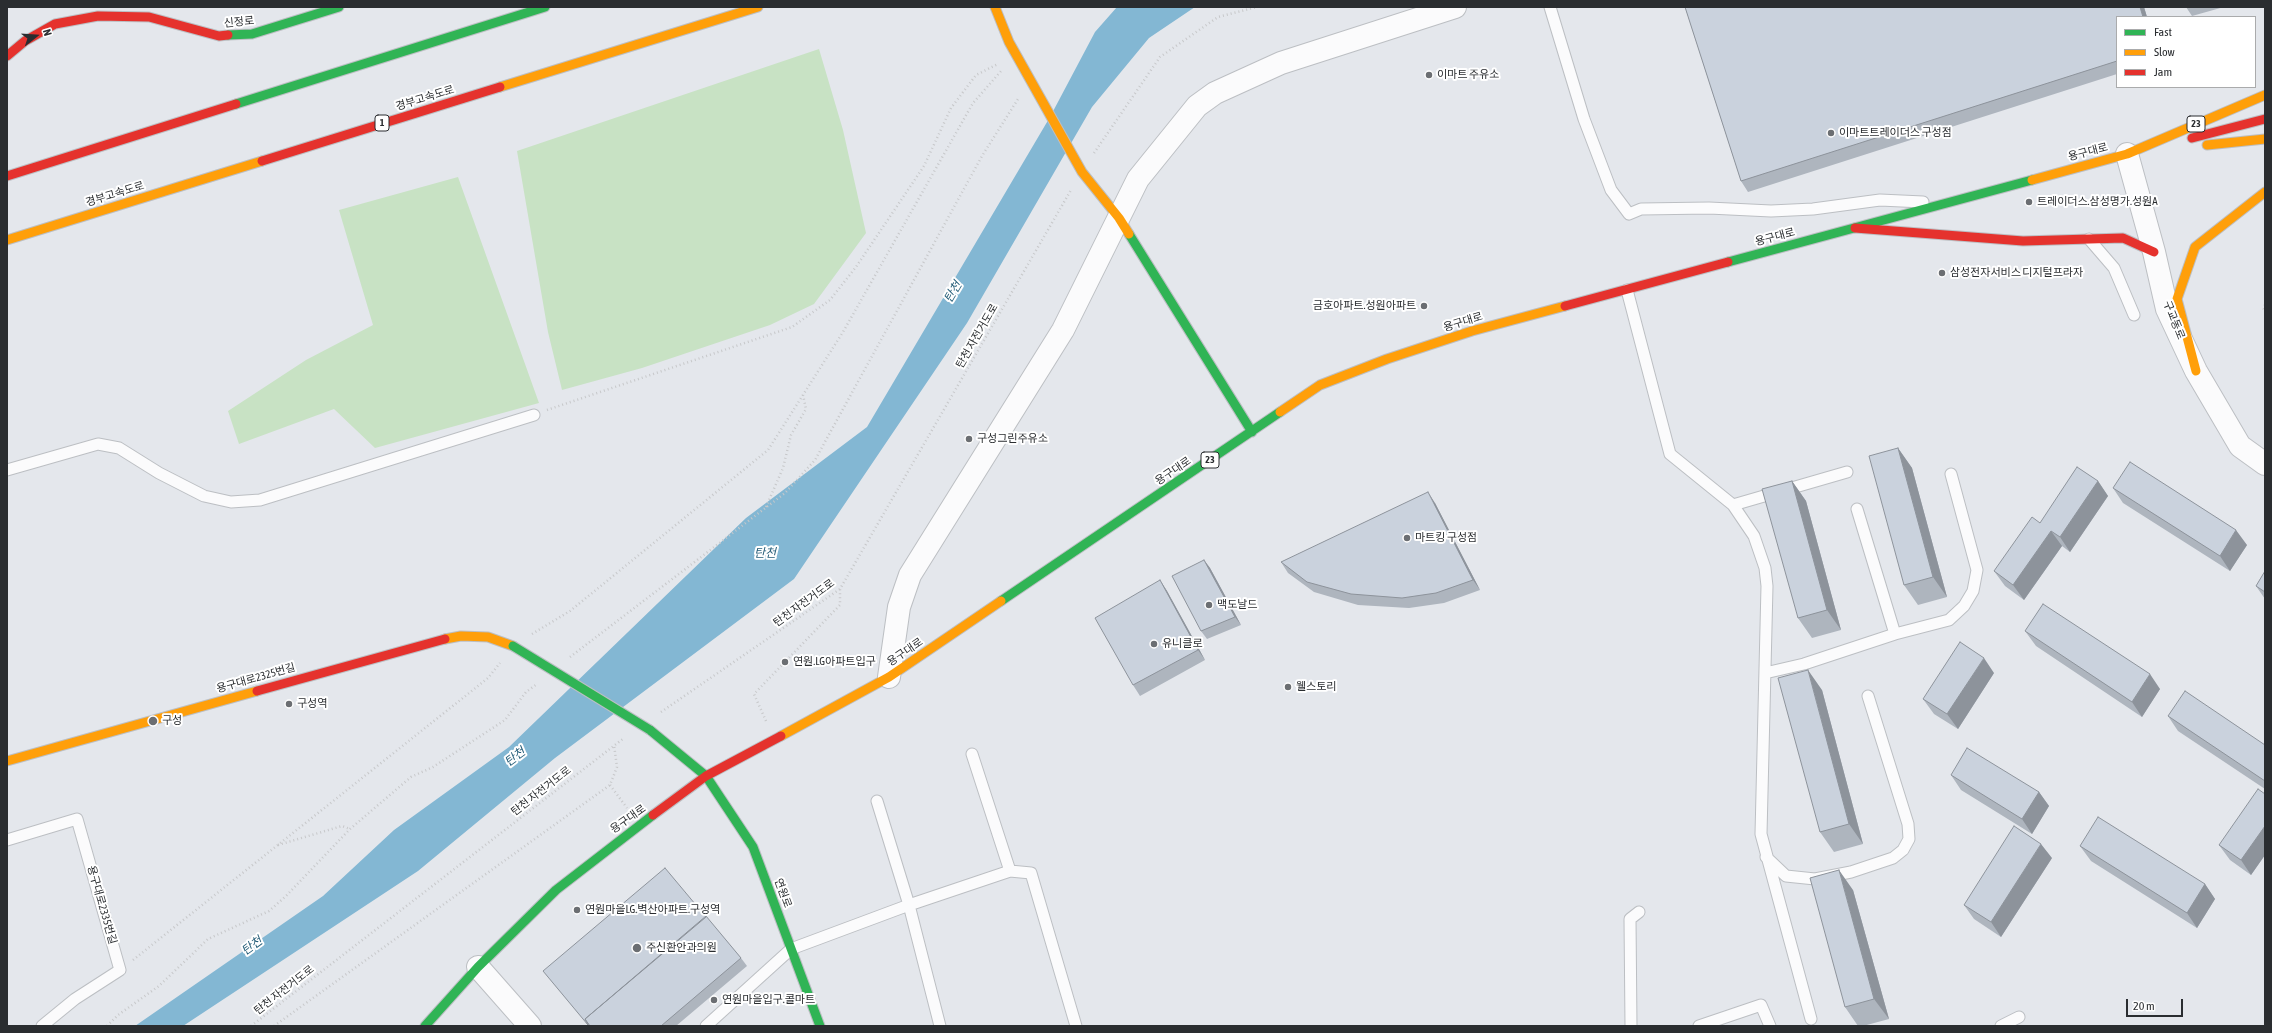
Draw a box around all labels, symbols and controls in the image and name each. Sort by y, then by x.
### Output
street label: 신정로 [223,14,255,30]
north arrow [16,16,56,56]
legend [2116,16,2256,88]
text: Fast [2154,25,2172,39]
text: N [41,28,54,37]
text: Slow [2154,45,2175,59]
text: Jam [2154,65,2172,79]
place label: 이마트 주유소 [1437,68,1499,82]
marker: 이마트 주유소 [1424,70,1434,80]
street label: 경부고속도로 [394,83,456,113]
road number: 1 [375,115,389,131]
road number: 23 [2187,116,2205,132]
place label: 이마트트레이더스 구성점 [1839,126,1952,140]
marker: 이마트트레이더스 구성점 [1826,128,1836,138]
street label: 용구대로 [2067,140,2109,164]
street label: 경부고속도로 [84,179,146,209]
place label: 트레이더스.삼성명가.성원A [2037,195,2158,209]
marker: 트레이더스.삼성명가.성원A [2024,197,2034,207]
street label: 용구대로 [1754,225,1796,249]
place label: 삼성전자서비스 디지털프라자 [1950,266,2083,280]
marker: 삼성전자서비스 디지털프라자 [1937,268,1947,278]
water label: 탄천 [941,279,965,305]
place label: 금호아파트.성원아파트 [1313,299,1416,313]
street label: 구교동로 [2160,299,2188,341]
street label: 탄천 자전거도로 [953,301,1001,371]
marker: 금호아파트.성원아파트 [1419,301,1429,311]
street label: 용구대로 [1442,310,1484,334]
place label: 구성그린주유소 [977,432,1048,446]
marker: 구성그린주유소 [964,434,974,444]
road number: 23 [1201,452,1219,468]
street label: 용구대로 [1153,454,1193,488]
place label: 마트킹 구성점 [1415,531,1477,545]
marker: 마트킹 구성점 [1402,533,1412,543]
water label: 탄천 [754,546,776,560]
street label: 탄천 자전거도로 [771,576,837,630]
place label: 맥도날드 [1217,598,1257,612]
marker: 맥도날드 [1204,600,1214,610]
street label: 용구대로 [885,635,925,669]
place label: 유니클로 [1162,637,1202,651]
marker: 유니클로 [1149,639,1159,649]
place label: 연원.LG아파트입구 [793,655,876,669]
marker: 연원.LG아파트입구 [780,657,790,667]
street label: 용구대로2325번길 [215,660,297,696]
place label: 웰스토리 [1296,680,1336,694]
marker: 웰스토리 [1283,682,1293,692]
place label: 구성역 [297,697,327,711]
marker: 구성역 [284,699,294,709]
place label: 구성 [162,714,182,728]
marker: 구성 [147,715,159,727]
water label: 탄천 [502,745,528,769]
street label: 탄천 자전거도로 [508,764,574,818]
street label: 용구대로 [608,802,648,836]
street label: 용구대로2335번길 [84,864,120,946]
street label: 연원로 [772,876,794,910]
place label: 연원마을LG.벽산아파트.구성역 [585,903,720,917]
marker: 연원마을LG.벽산아파트.구성역 [572,905,582,915]
water label: 탄천 [239,934,265,958]
place label: 주신환안과의원 [646,941,717,955]
marker: 주신환안과의원 [631,942,643,954]
street label: 탄천 자전거도로 [251,963,317,1017]
scale bar [2128,991,2185,1017]
place label: 연원마을입구.콜마트 [722,993,815,1007]
marker: 연원마을입구.콜마트 [709,995,719,1005]
text: 20 m [2133,999,2155,1013]

